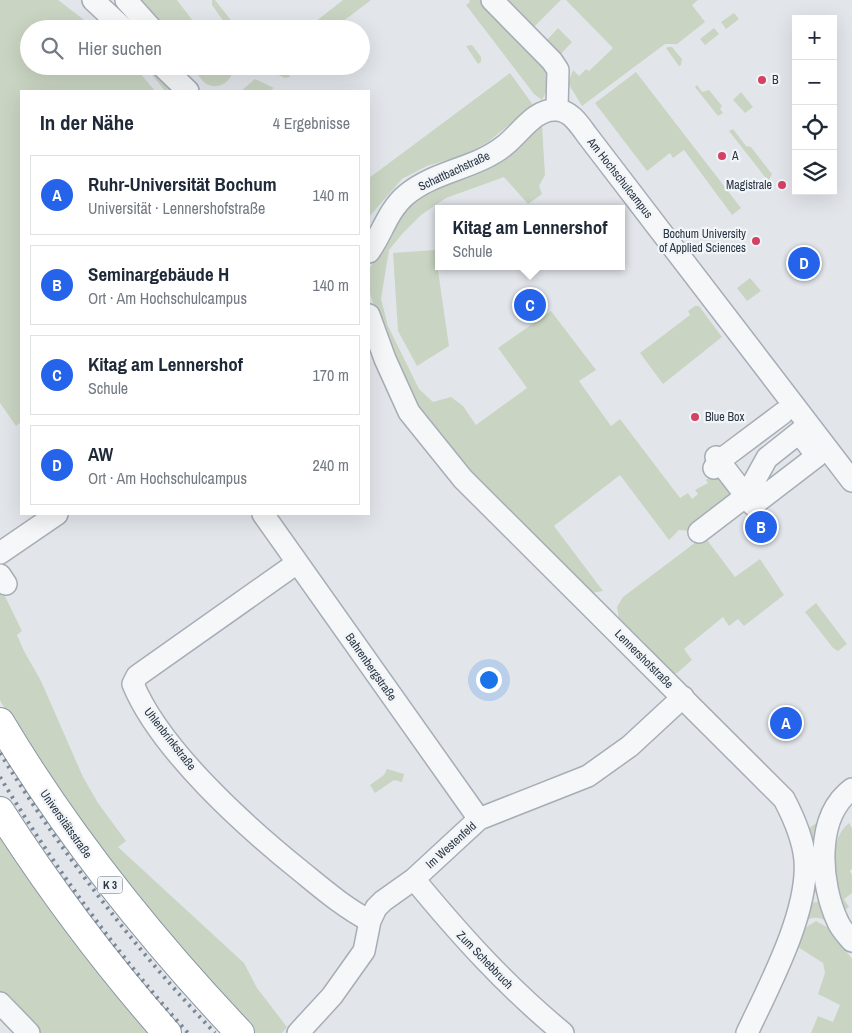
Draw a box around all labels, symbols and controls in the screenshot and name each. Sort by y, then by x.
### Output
map controls [792,15,837,195]
button: + [792,15,837,60]
search box [20,20,370,75]
icon: search [38,34,66,62]
text: Hier suchen [78,35,162,61]
button: − [792,60,837,105]
place label: B [772,72,779,88]
marker: B [756,74,768,86]
button: locate [792,105,837,150]
text: In der Nähe [40,108,134,137]
text: 4 Ergebnisse [273,112,350,134]
street label: Am Hochschulcampus [583,134,656,222]
street label: Schattbachstraße [416,147,492,195]
place label: A [731,148,739,164]
marker: A [716,150,728,162]
button: layers [792,150,837,195]
text: Ruhr-Universität Bochum [88,171,277,197]
place label: Magistrale [726,177,772,193]
marker: Magistrale [776,179,788,191]
text: A [52,184,62,206]
text: 140 m [313,184,349,206]
text: Universität · Lennershofstraße [88,197,265,219]
popup [435,205,625,270]
text: Kitag am Lennershof [453,214,607,240]
place label: Bochum University of Applied Sciences [659,226,746,256]
marker: Bochum University of Applied Sciences [750,235,762,247]
text: Schule [453,240,493,262]
pin: D [788,244,820,282]
text: Seminargebäude H [88,261,229,287]
text: B [52,274,62,296]
text: 140 m [313,274,349,296]
pin: C [514,286,546,324]
text: Ort · Am Hochschulcampus [88,287,247,309]
text: Kitag am Lennershof [88,351,243,377]
text: C [52,364,62,386]
text: 170 m [313,364,349,386]
text: Schule [88,377,128,399]
place label: Blue Box [705,409,744,425]
marker: Blue Box [689,411,701,423]
text: AW [88,441,113,467]
text: D [52,454,62,476]
text: 240 m [313,454,349,476]
text: Ort · Am Hochschulcampus [88,467,247,489]
pin: B [745,508,777,546]
street label: Lennershofstraße [611,626,677,692]
street label: Bahrenbergstraße [342,630,400,704]
your location [476,667,502,693]
street label: Uhlenbrinkstraße [140,704,200,774]
pin: A [770,704,802,742]
street label: Universitätsstraße [36,786,96,862]
street label: Im Westenfeld [422,818,480,872]
road number: K 3 [98,876,122,894]
street label: Zum Schebbruch [453,927,517,993]

